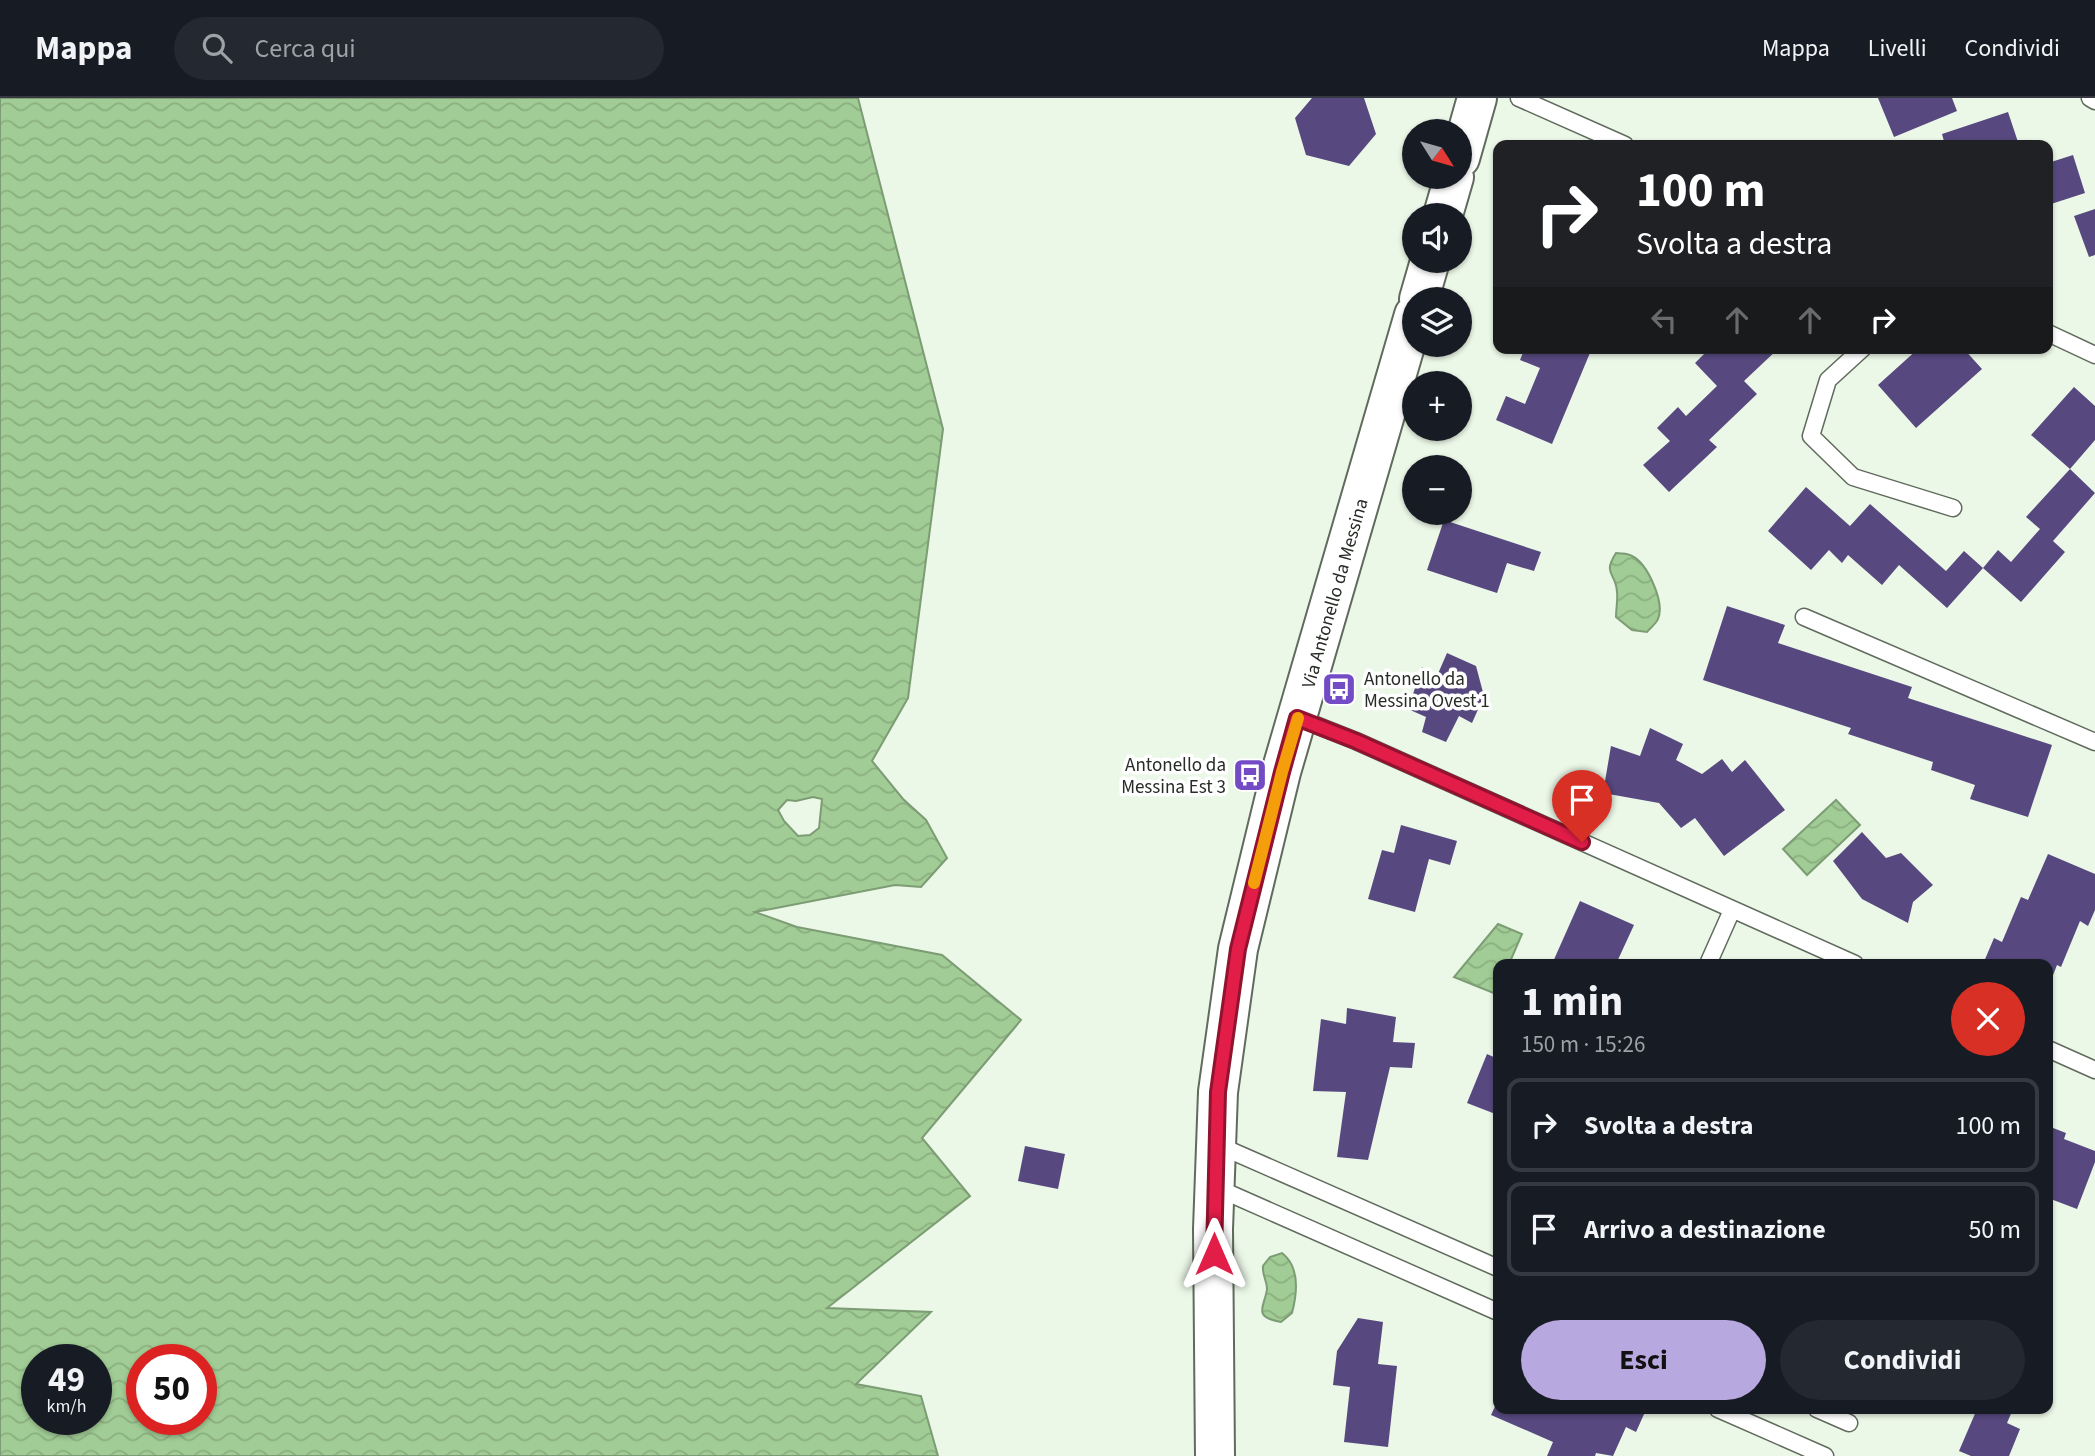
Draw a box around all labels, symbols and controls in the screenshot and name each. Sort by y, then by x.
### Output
search box [174,17,664,80]
text: Mappa [35,25,132,72]
icon: search [198,29,236,67]
text: Cerca qui [254,30,356,67]
text: Mappa [1762,31,1830,66]
text: Livelli [1868,31,1927,66]
text: Condividi [1965,31,2060,66]
north arrow [1402,119,1472,189]
map controls [1402,119,1472,525]
text: 100 m [1636,156,1765,226]
icon: right [1521,168,1612,259]
button: sound [1402,203,1472,273]
text: Svolta a destra [1636,221,1832,267]
button: layers [1402,287,1472,357]
icon: left [1645,301,1683,339]
icon: ahead [1718,301,1756,339]
icon: ahead [1791,301,1829,339]
icon: right [1864,301,1902,339]
button: + [1402,371,1472,441]
button: − [1402,455,1472,525]
street label: Via Antonello da Messina [1295,495,1375,692]
place label: Antonello da Messina Ovest 1 [1364,666,1490,715]
bus stop icon: Antonello da Messina Ovest 1 [1320,670,1358,708]
place label: Antonello da Messina Est 3 [1121,752,1226,801]
bus stop icon: Antonello da Messina Est 3 [1231,756,1269,794]
pin [1552,770,1612,842]
icon: arrive [1563,781,1601,819]
text: 1 min [1521,972,1623,1032]
button: close [1951,982,2025,1056]
text: 150 m · 15:26 [1521,1028,1645,1061]
icon: right [1525,1106,1563,1144]
text: Svolta a destra [1584,1107,1754,1144]
text: 100 m [1955,1107,2021,1144]
icon: arrive [1525,1210,1563,1248]
text: Arrivo a destinazione [1584,1211,1826,1248]
text: 50 m [1968,1211,2021,1248]
position arrow [1177,1217,1251,1291]
button: Esci [1521,1320,1766,1400]
button: Condividi [1780,1320,2025,1400]
speed limit sign: 50 [126,1344,217,1435]
text: 49 [48,1355,85,1405]
text: km/h [47,1394,86,1419]

